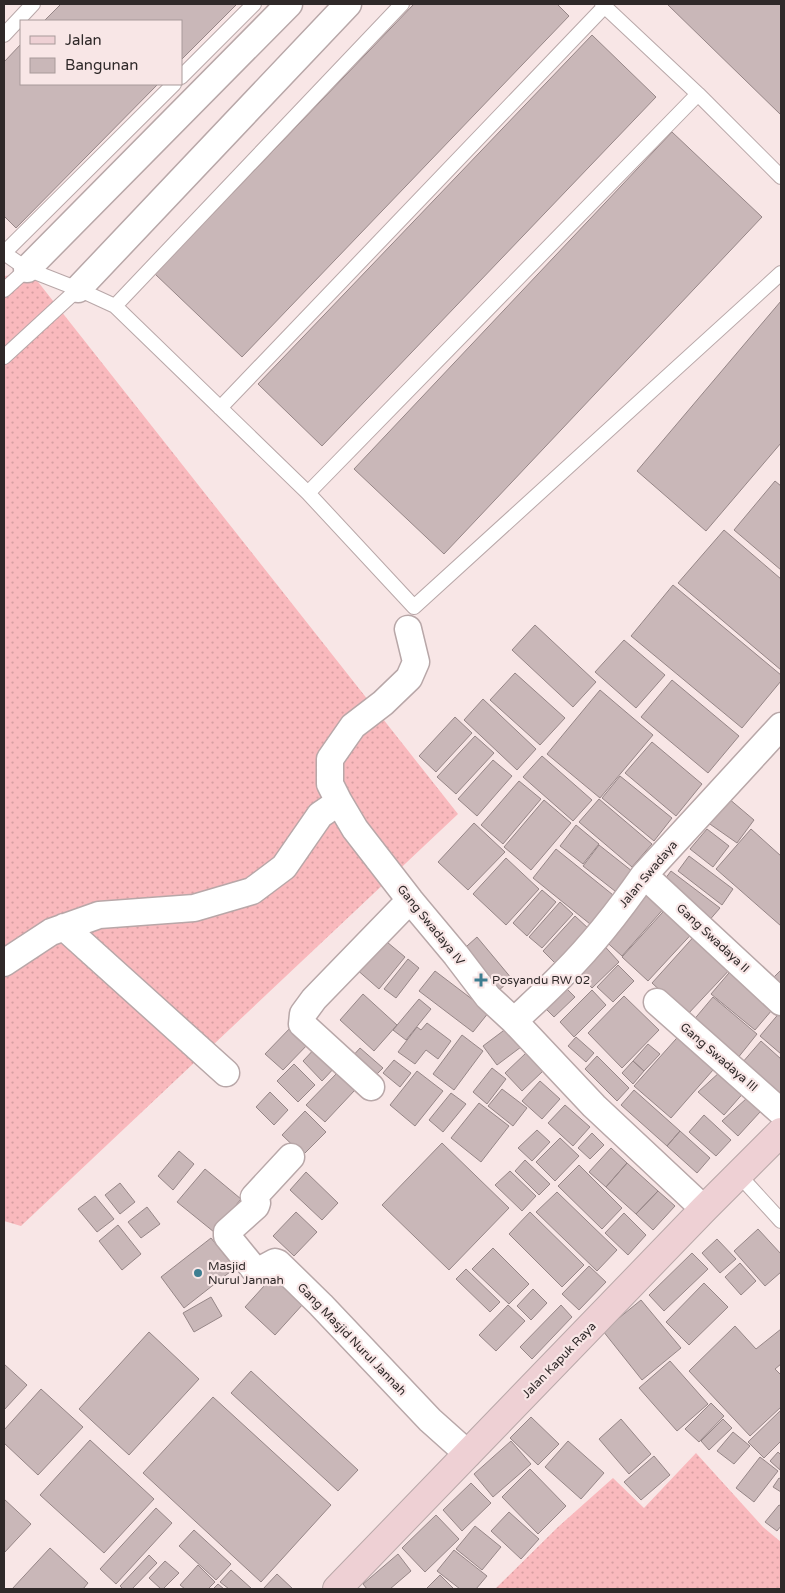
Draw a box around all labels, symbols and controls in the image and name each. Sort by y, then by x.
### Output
legend [20,20,182,85]
text: Jalan [65,31,102,49]
text: Bangunan [65,56,138,74]
street label: Jalan Swadaya [616,838,680,910]
street label: Gang Swadaya IV [394,882,468,968]
street label: Gang Swadaya II [674,901,752,975]
marker: Posyandu RW 02 [474,973,488,987]
place label: Posyandu RW 02 [492,973,590,987]
street label: Gang Swadaya III [678,1020,760,1094]
place label: Masjid Nurul Jannah [208,1259,284,1287]
marker: Masjid Nurul Jannah [192,1267,204,1279]
street label: Gang Masjid Nurul Jannah [295,1280,409,1398]
street label: Jalan Kapuk Raya [519,1319,599,1401]

